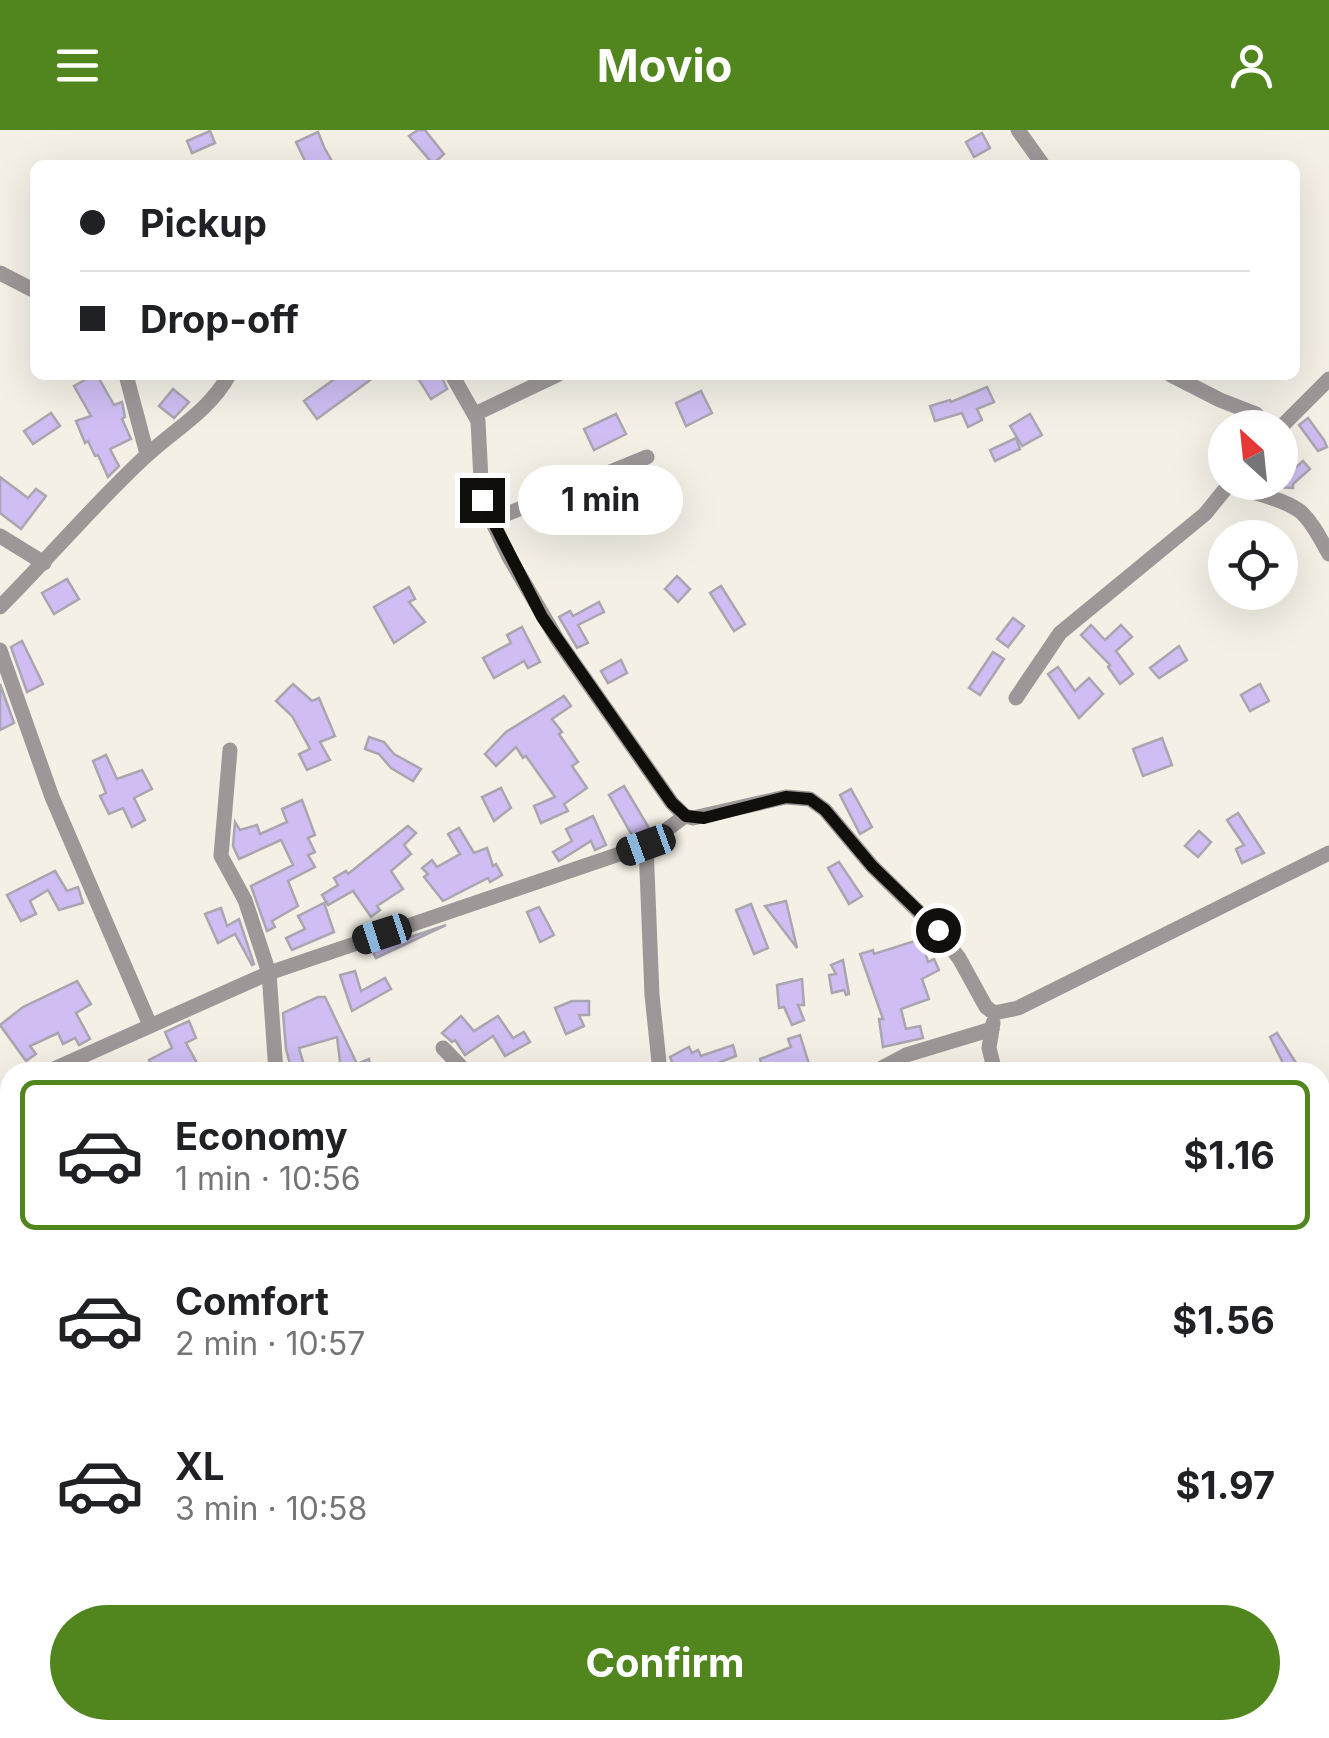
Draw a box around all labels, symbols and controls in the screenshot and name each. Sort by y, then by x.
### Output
icon: menu [50,38,105,93]
text: Movio [597,38,732,93]
icon: person [1224,38,1279,93]
text: Pickup [140,200,267,246]
text: Drop-off [140,296,299,342]
north arrow [1208,410,1298,500]
map controls [1208,410,1298,610]
callout: 1 min [517,465,682,535]
route end [460,478,505,523]
text: 1 min [561,480,640,519]
button: locate [1208,520,1298,610]
car [613,821,679,869]
route start [916,908,961,953]
car [349,910,415,958]
icon: car [55,1110,145,1200]
text: Economy [175,1113,348,1159]
text: $1.16 [1183,1132,1275,1178]
text: 1 min · 10:56 [175,1159,361,1198]
icon: car [55,1275,145,1365]
text: Comfort [175,1278,329,1324]
text: $1.56 [1172,1297,1275,1343]
text: 2 min · 10:57 [175,1324,365,1363]
icon: car [55,1440,145,1530]
text: XL [175,1443,225,1489]
text: $1.97 [1175,1462,1275,1508]
text: 3 min · 10:58 [175,1489,367,1528]
button: Confirm [50,1605,1280,1720]

